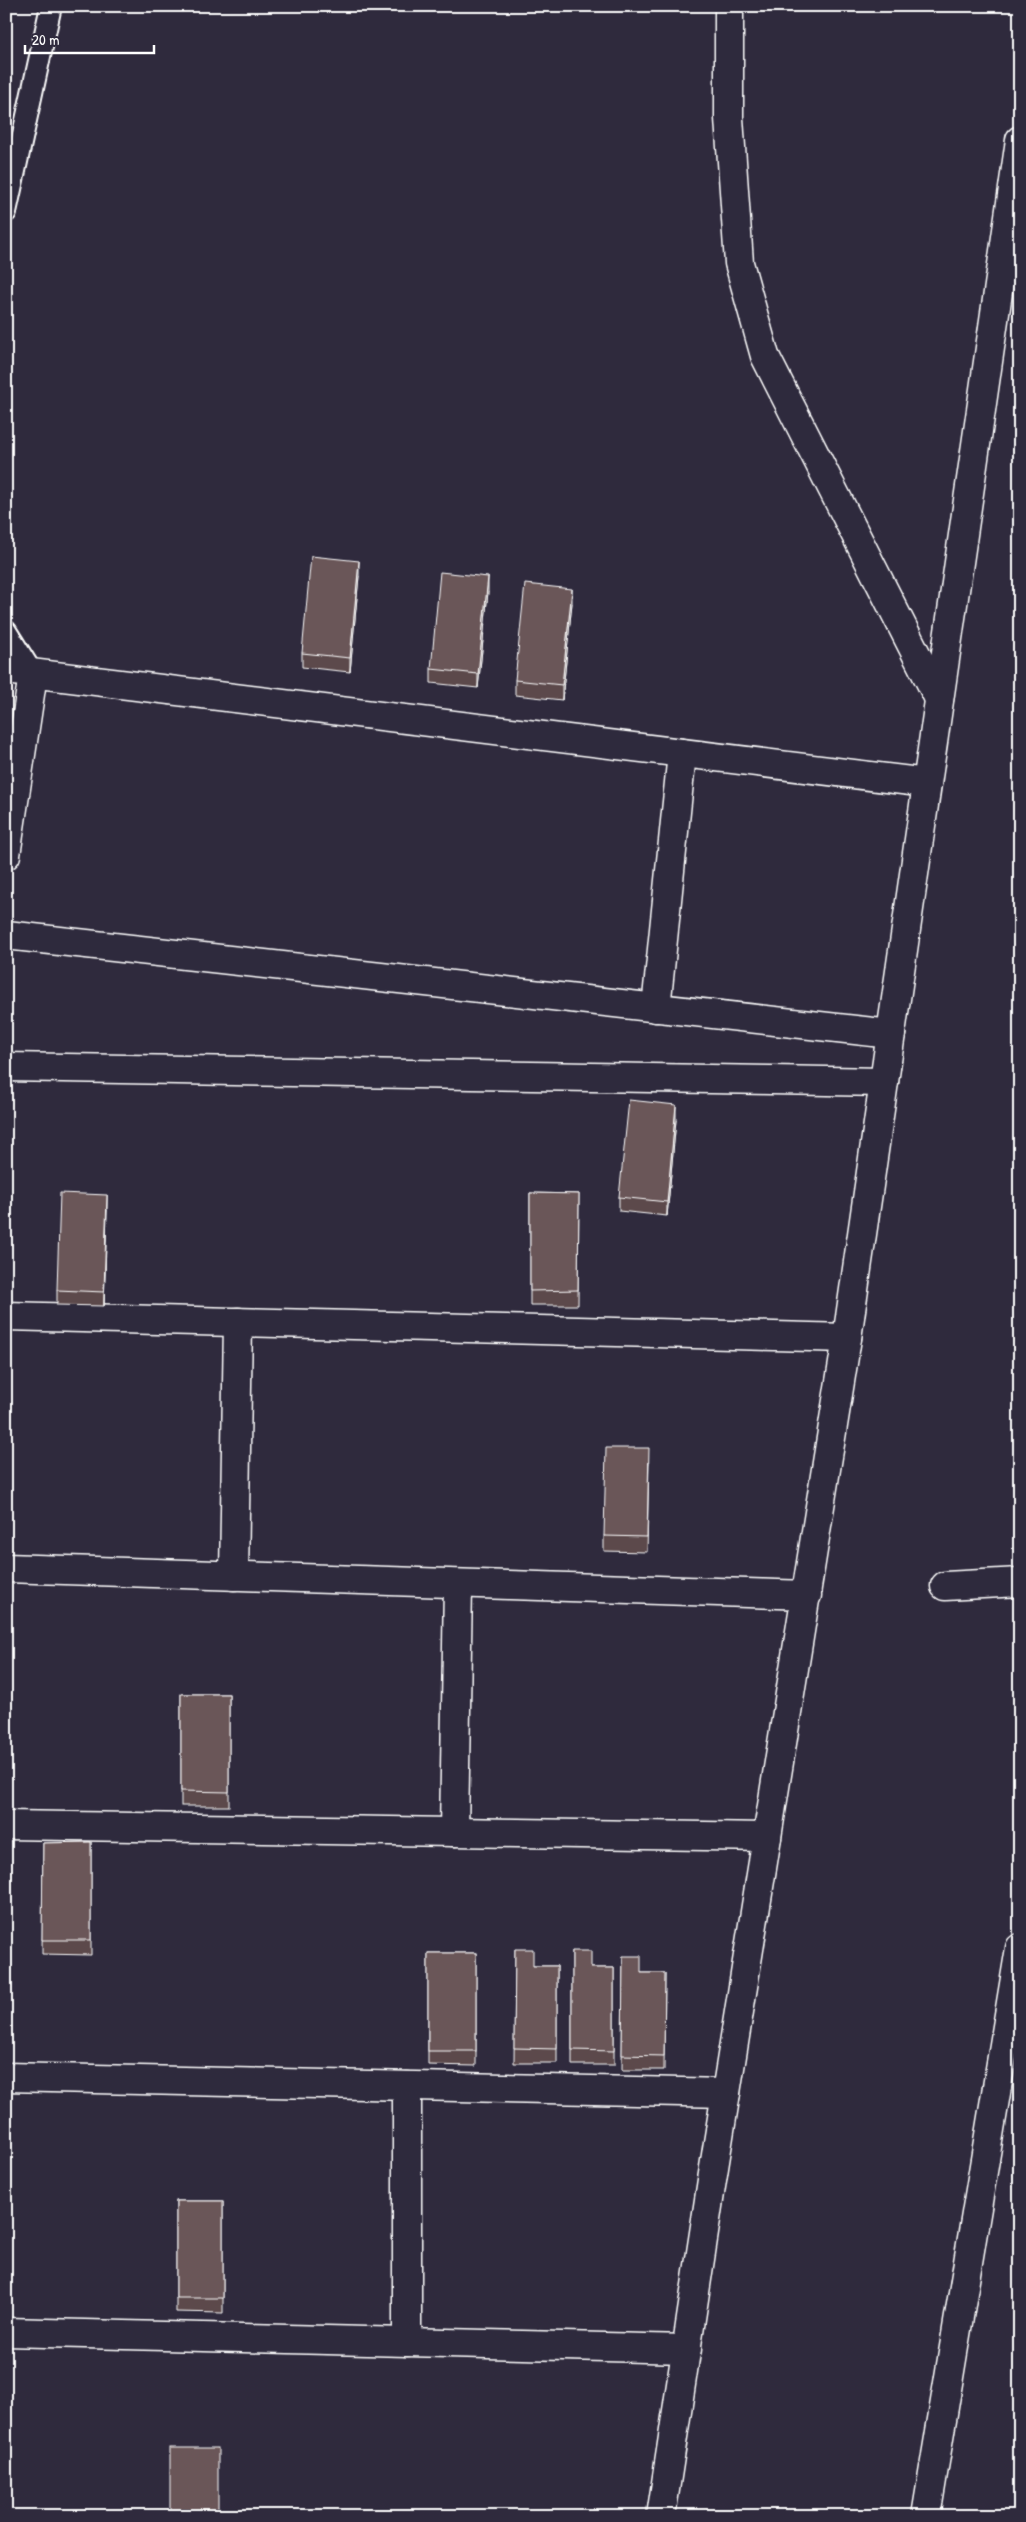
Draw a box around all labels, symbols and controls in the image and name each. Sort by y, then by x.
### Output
scale bar [25,22,154,54]
text: 20 m [32,29,59,50]

